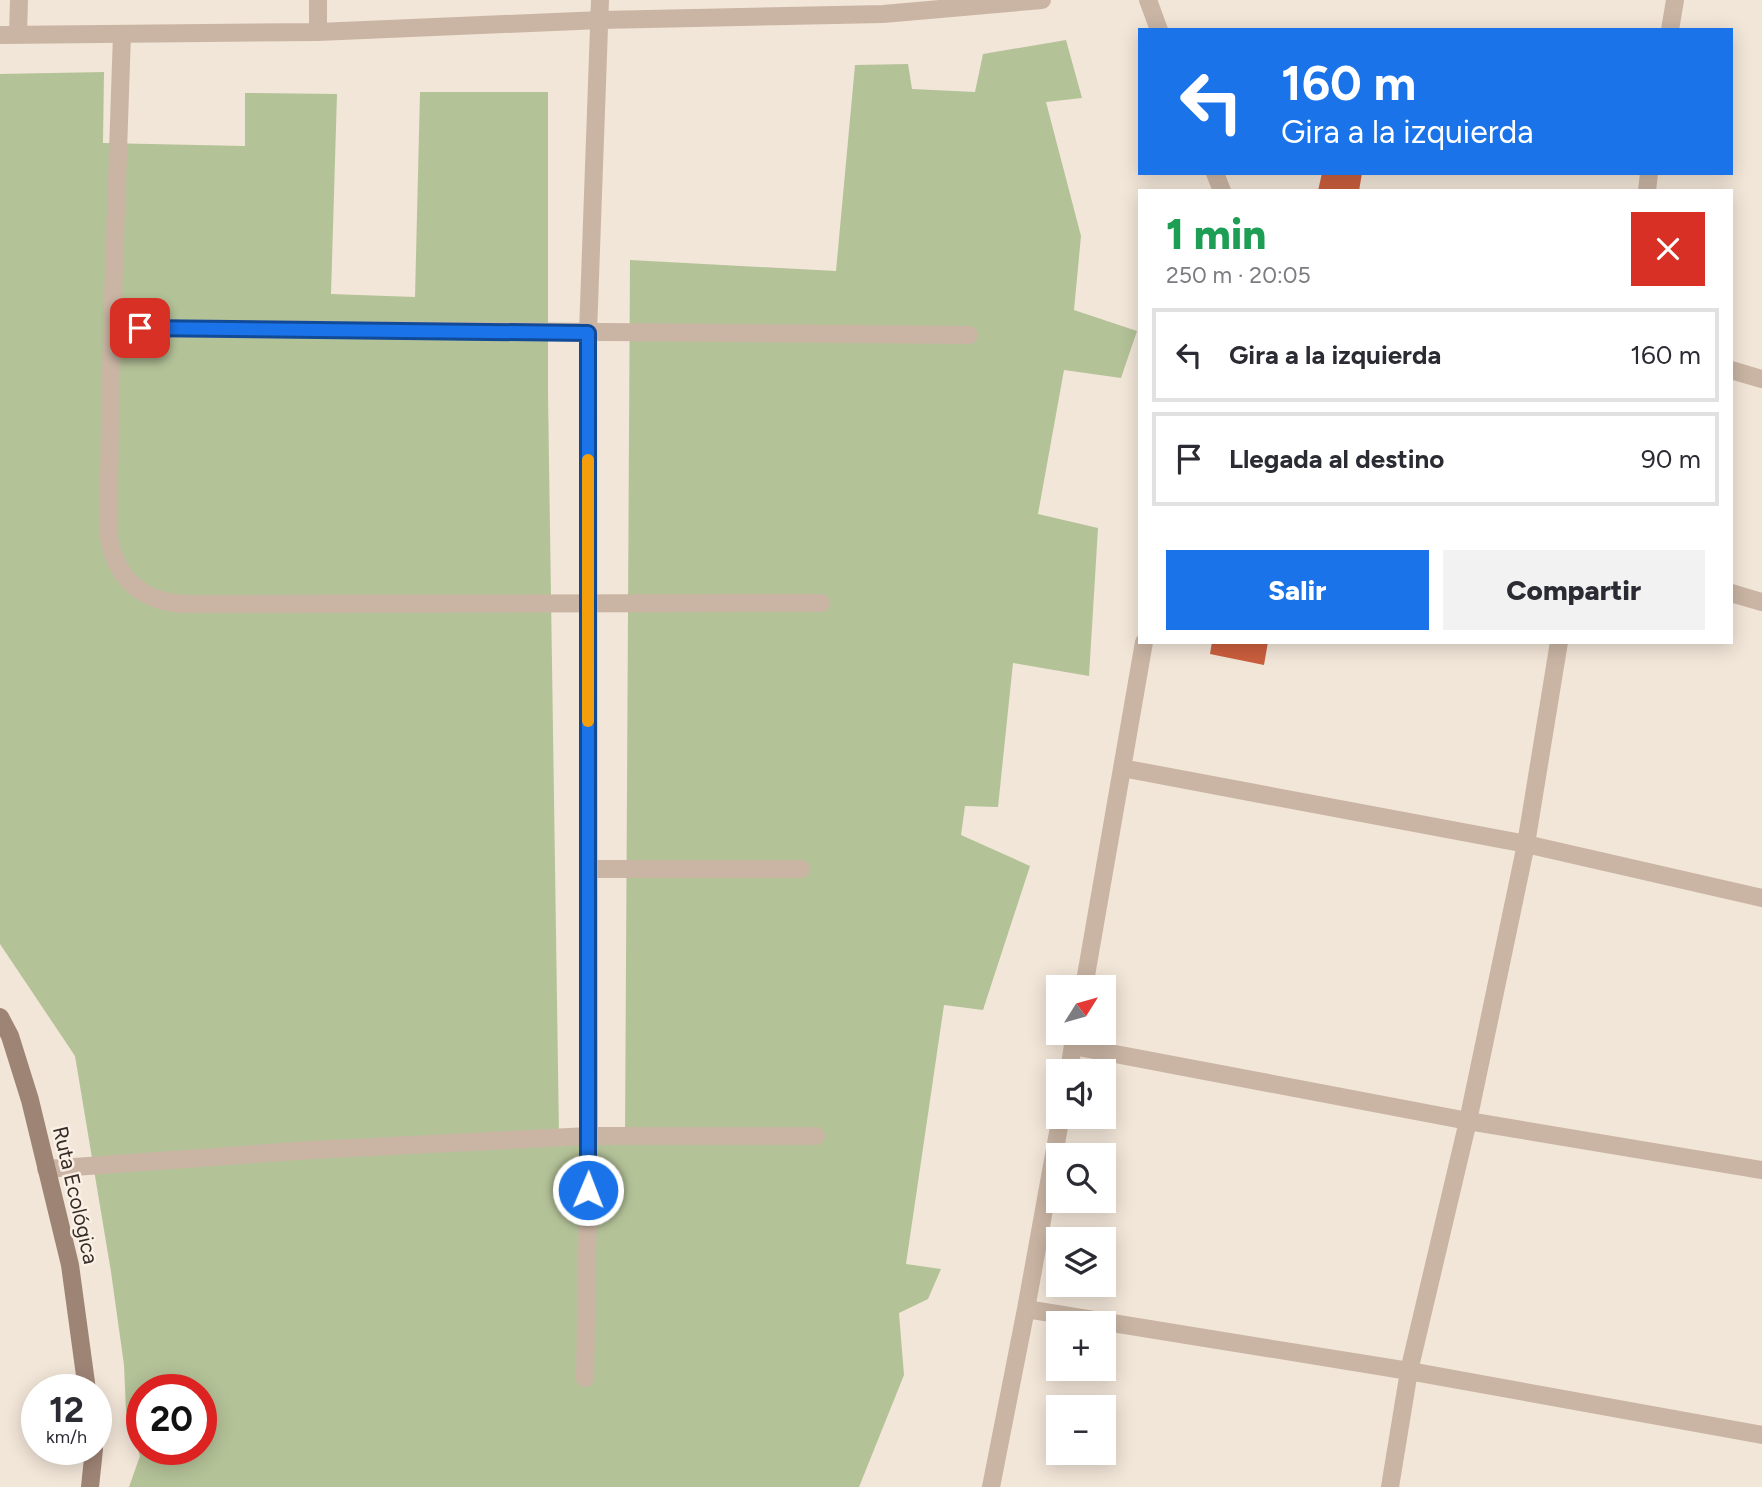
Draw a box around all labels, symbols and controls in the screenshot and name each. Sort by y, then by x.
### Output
text: 160 m [1281,53,1416,112]
icon: left [1166,56,1257,147]
text: Gira a la izquierda [1281,113,1534,151]
text: 1 min [1166,209,1266,260]
button: close [1631,212,1705,286]
text: 250 m · 20:05 [1166,261,1311,289]
pin [110,298,170,358]
icon: arrive [121,309,159,347]
icon: left [1170,336,1208,374]
text: Gira a la izquierda [1229,339,1441,371]
text: 160 m [1630,339,1701,371]
icon: arrive [1170,440,1208,478]
text: Llegada al destino [1229,443,1444,475]
text: 90 m [1641,443,1701,475]
button: Salir [1166,550,1429,630]
button: Compartir [1443,550,1705,630]
north arrow [1046,975,1116,1045]
map controls [1046,975,1116,1465]
button: sound [1046,1059,1116,1129]
street label: Ruta Ecológica [48,1124,104,1266]
button: search [1046,1143,1116,1213]
position arrow [551,1153,625,1227]
button: layers [1046,1227,1116,1297]
button: + [1046,1311,1116,1381]
speed limit sign: 20 [126,1374,217,1465]
text: 12 [49,1389,84,1431]
button: − [1046,1395,1116,1465]
text: km/h [46,1426,87,1448]

